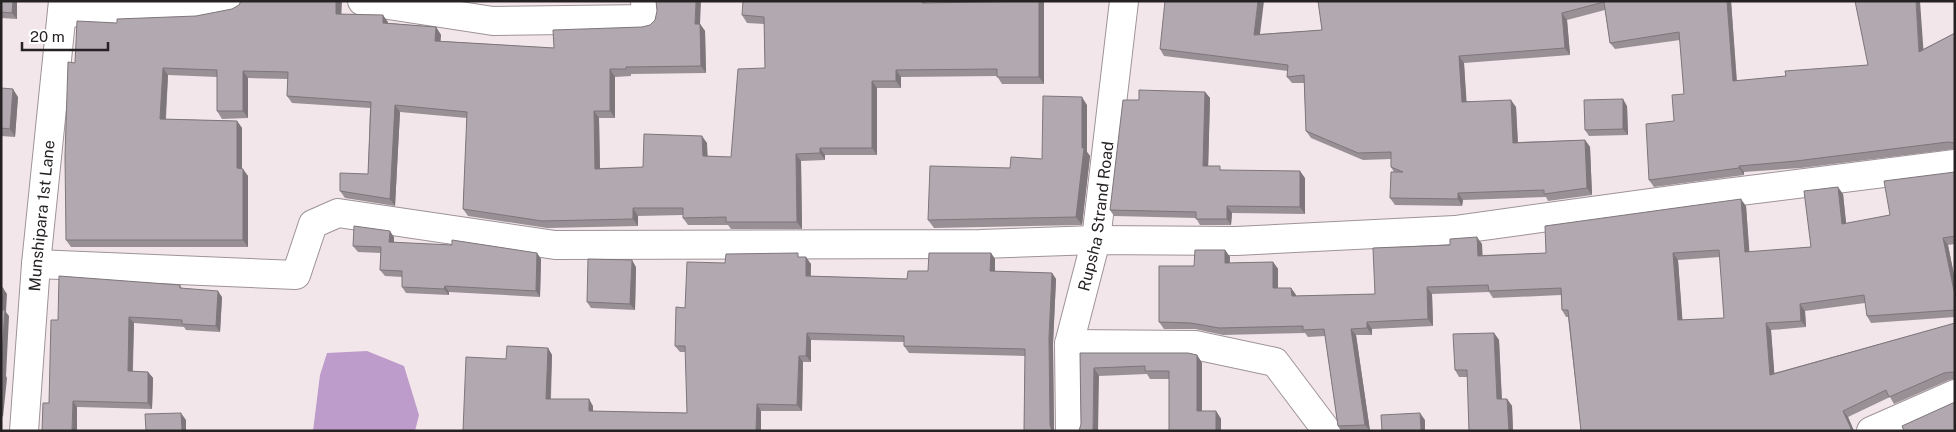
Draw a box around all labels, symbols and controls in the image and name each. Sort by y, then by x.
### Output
scale bar [22,20,109,52]
text: 20 m [30,28,65,45]
street label: Munshipara 1st Lane [25,139,59,292]
street label: Rupsha Strand Road [1074,140,1117,293]

